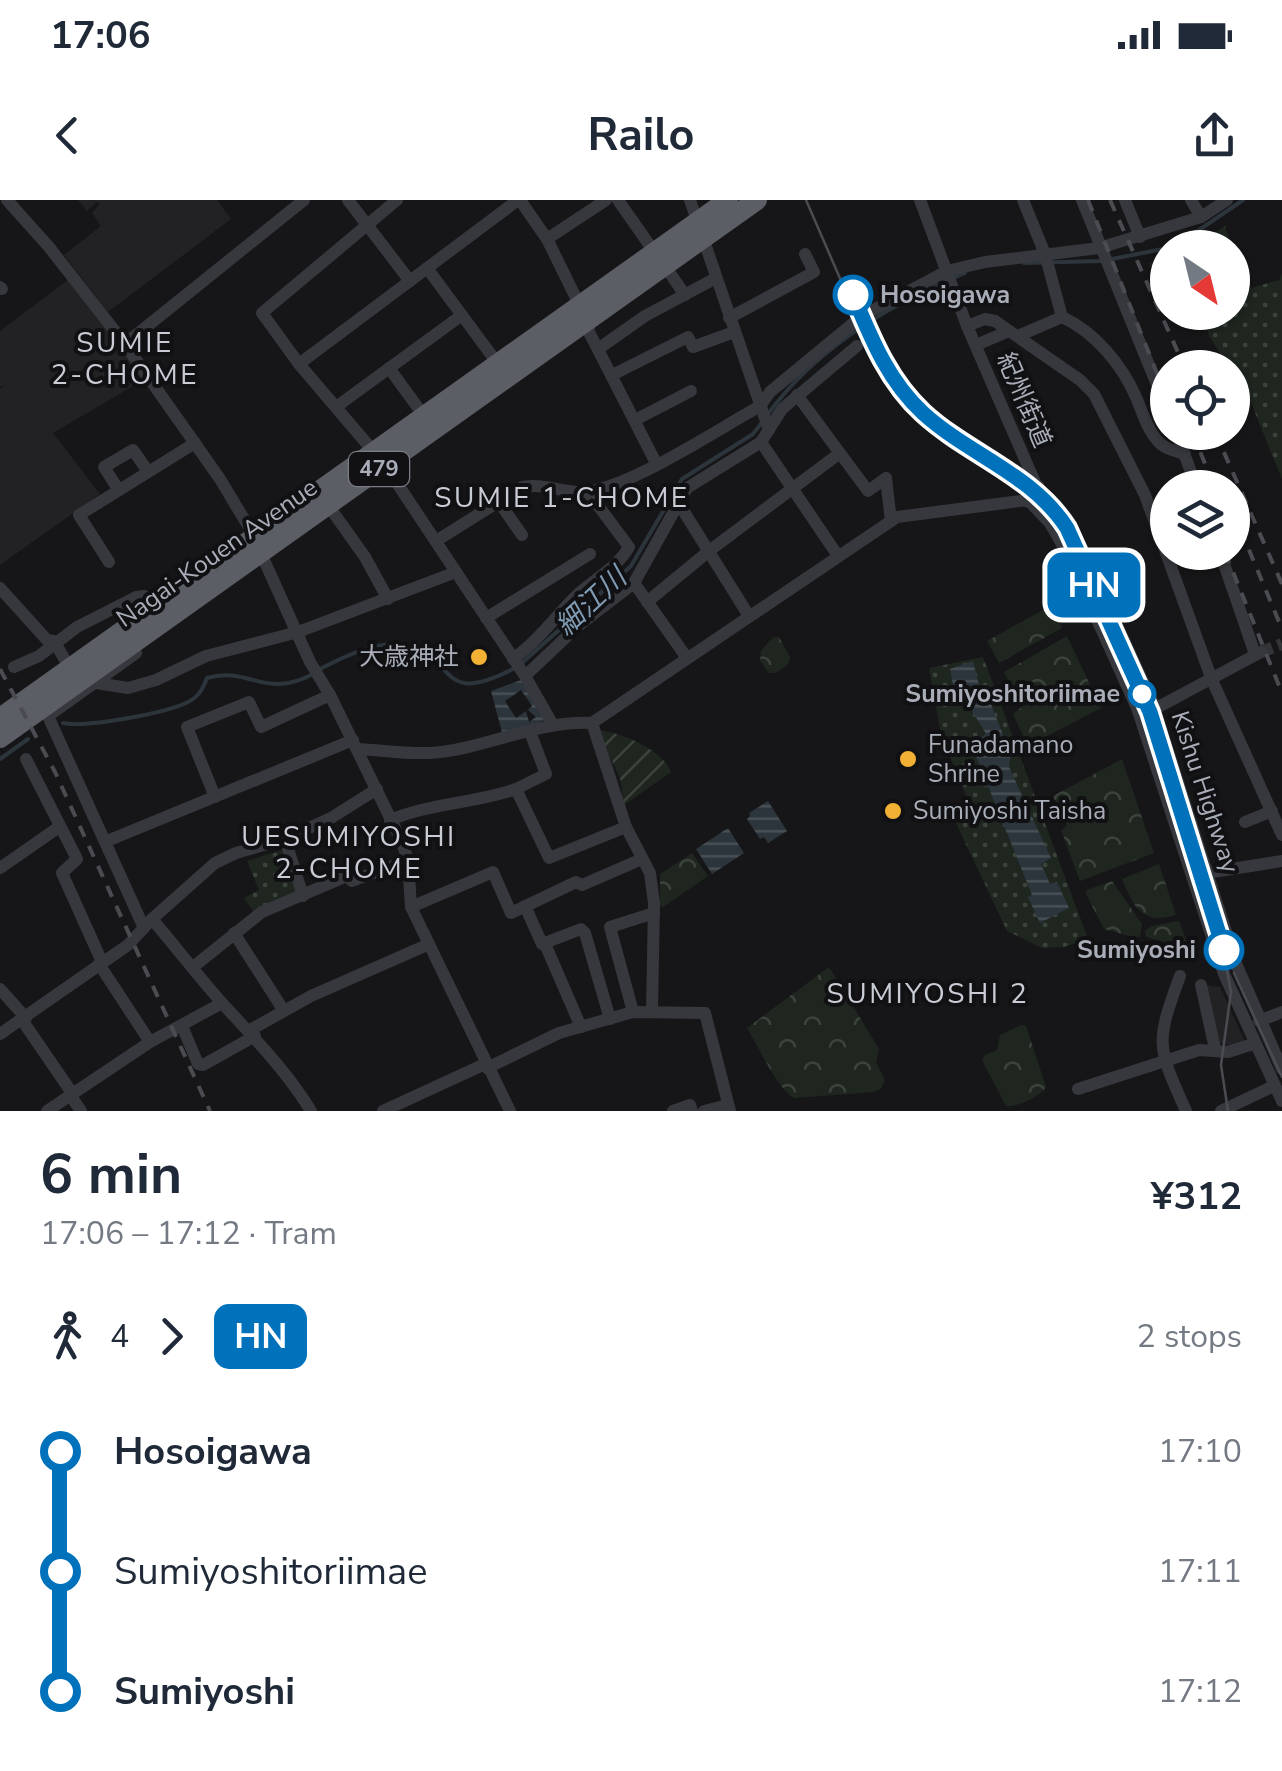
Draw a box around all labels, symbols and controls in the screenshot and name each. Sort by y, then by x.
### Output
text: 17:06 [50,10,151,61]
text: Railo [588,105,694,166]
icon: back [40,108,95,163]
icon: share [1187,108,1242,163]
north arrow [1150,230,1250,330]
map controls [1150,230,1250,570]
marker: Hosoigawa [834,276,872,314]
place label: Hosoigawa [880,278,1010,312]
district label: SUMIE 2-CHOME [51,324,199,394]
street label: 紀州街道 [989,347,1059,453]
button: locate [1150,350,1250,450]
road number: 479 [349,452,409,486]
button: layers [1150,470,1250,570]
street label: Nagai-Kouen Avenue [110,471,324,635]
district label: SUMIE 1-CHOME [434,479,690,517]
line badge: HN [1049,552,1139,618]
water label: 細江川 [547,557,637,645]
text: HN [1067,562,1121,609]
place label: 大歳神社 [359,640,459,674]
marker: 大歳神社 [468,646,490,668]
place label: Sumiyoshitoriimae [905,677,1120,711]
marker: Sumiyoshitoriimae [1129,681,1155,707]
street label: Kishu Highway [1163,707,1247,877]
place label: Funadamano Shrine [928,728,1073,791]
marker: Funadamano Shrine [897,748,919,770]
place label: Sumiyoshi Taisha [913,794,1106,828]
marker: Sumiyoshi Taisha [882,800,904,822]
district label: UESUMIYOSHI 2-CHOME [241,818,457,888]
marker: Sumiyoshi [1205,931,1243,969]
place label: Sumiyoshi [1077,933,1196,967]
district label: SUMIYOSHI 2 [827,975,1029,1013]
text: 6 min [40,1137,182,1212]
text: ¥312 [1151,1171,1242,1222]
text: 17:06 – 17:12 · Tram [40,1212,337,1255]
icon: walk [40,1309,95,1364]
icon: forward [144,1309,199,1364]
text: HN [234,1313,287,1360]
text: 4 [110,1315,129,1358]
text: 2 stops [1136,1315,1242,1358]
text: Hosoigawa [114,1426,312,1477]
text: 17:10 [1158,1430,1242,1473]
text: Sumiyoshitoriimae [114,1546,427,1597]
text: 17:11 [1158,1550,1242,1593]
text: Sumiyoshi [114,1666,295,1717]
text: 17:12 [1158,1670,1242,1713]

